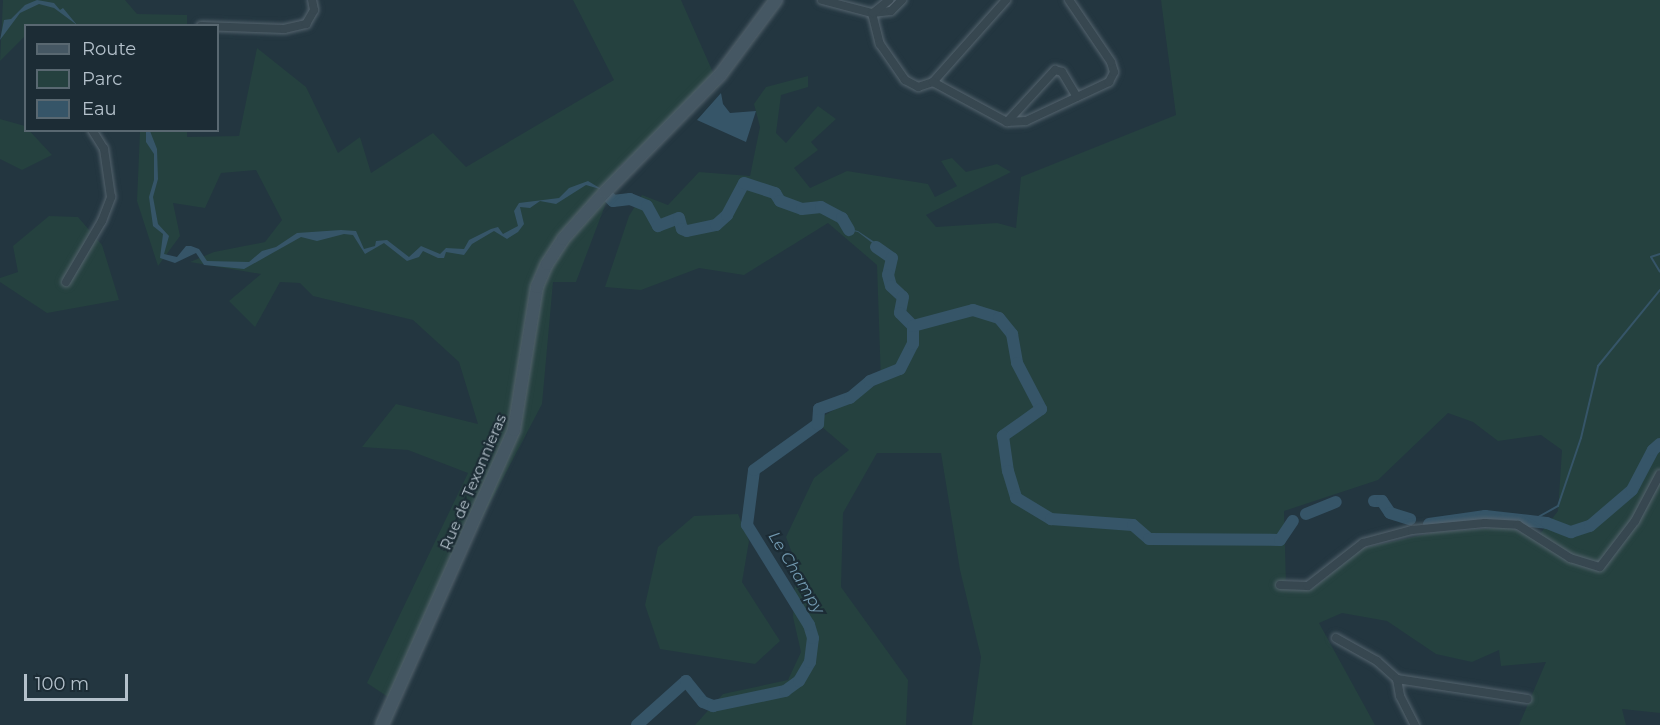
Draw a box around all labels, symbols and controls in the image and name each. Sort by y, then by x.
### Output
legend [24,24,219,132]
text: Route [82,38,136,60]
text: Parc [82,68,122,90]
text: Eau [82,98,117,120]
street label: Rue de Texonnieras [436,411,510,553]
water label: Le Champy [764,528,828,618]
scale bar [27,662,130,700]
text: 100 m [35,673,89,695]

